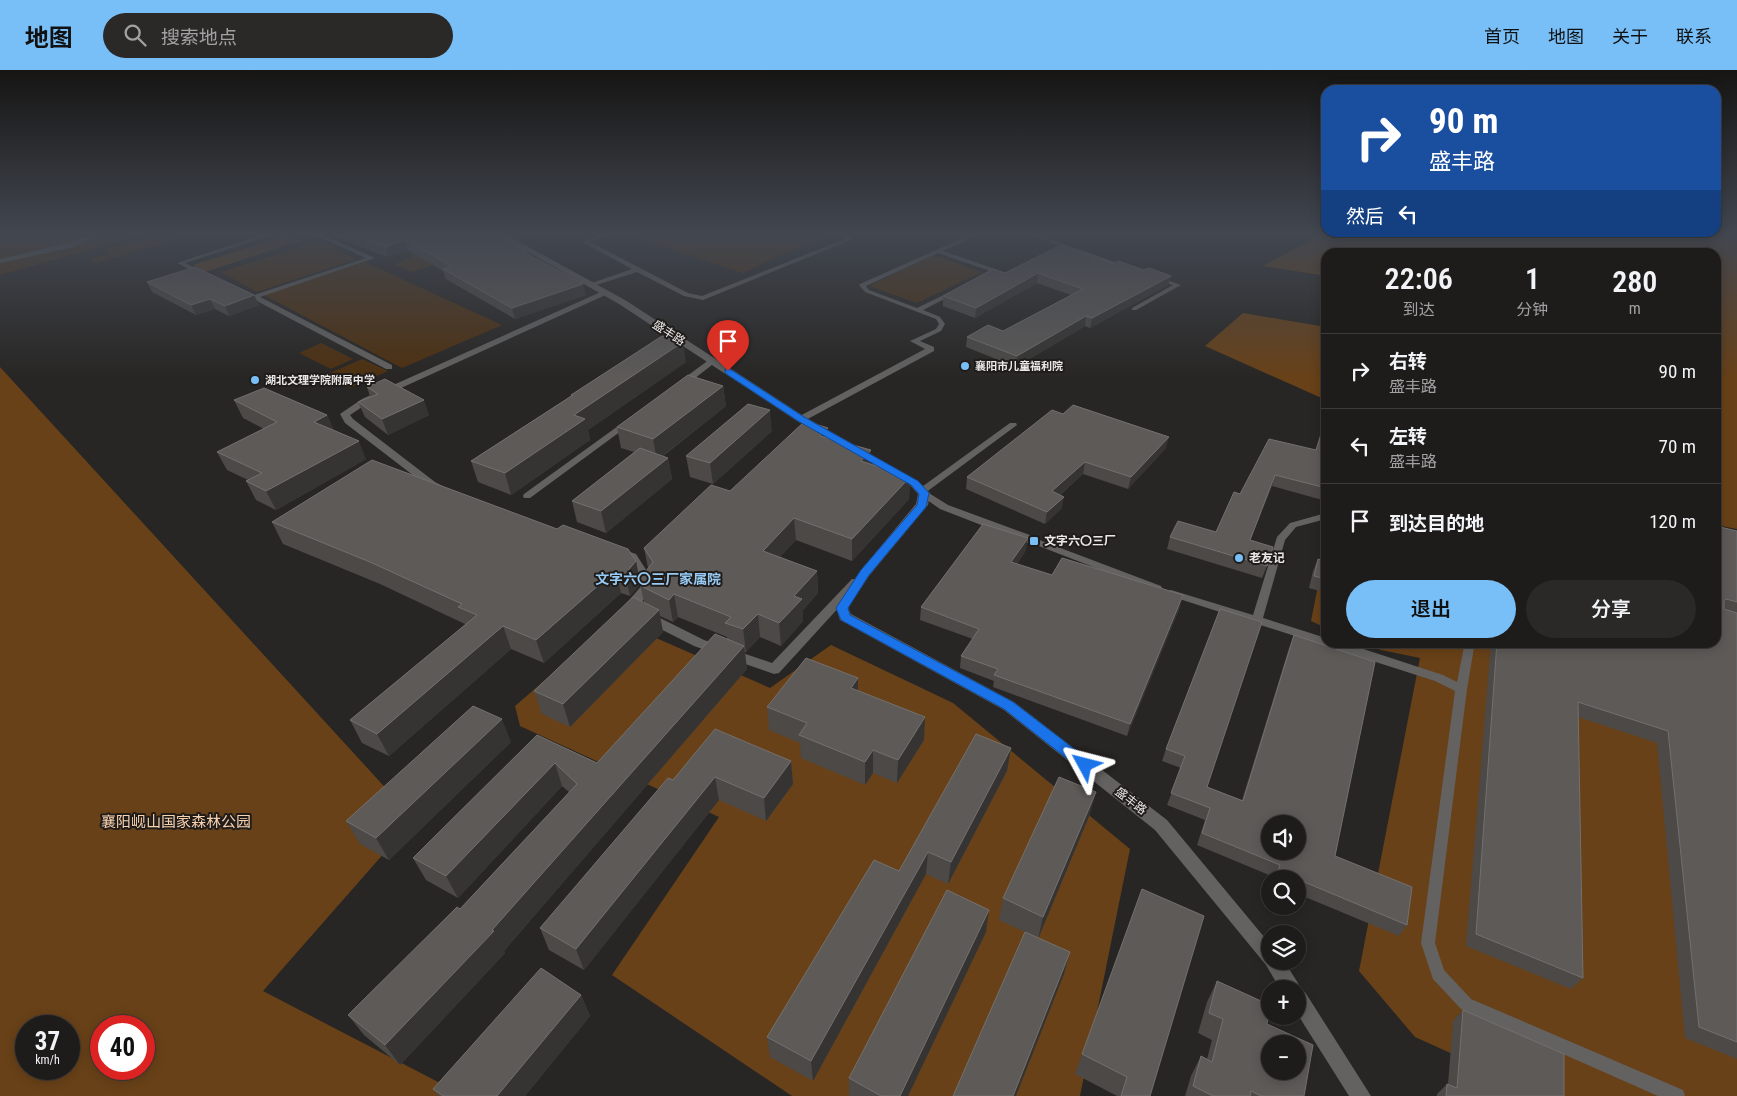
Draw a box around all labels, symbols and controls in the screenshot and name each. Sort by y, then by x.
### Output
search box [103,13,453,58]
icon: search [121,21,149,49]
text: 地图 [25,24,73,52]
text: 搜索地点 [161,26,237,49]
text: 首页 [1484,26,1520,47]
text: 地图 [1548,26,1584,47]
text: 关于 [1612,26,1648,47]
text: 联系 [1676,26,1712,47]
text: 90 m [1429,101,1498,142]
icon: right [1346,105,1411,170]
text: 盛丰路 [1429,149,1495,174]
icon: left [1394,200,1422,228]
text: 然后 [1346,205,1384,228]
text: 22:06 [1385,261,1453,296]
text: 1 [1525,261,1540,296]
text: 280 [1612,264,1657,299]
text: m [1629,299,1641,318]
text: 到达 [1403,300,1435,319]
text: 分钟 [1517,300,1549,319]
street label: 盛丰路 [650,317,688,349]
pin [707,320,749,371]
icon: arrive [714,327,742,355]
text: 右转 [1389,350,1427,373]
icon: right [1346,357,1374,385]
marker: 襄阳市儿童福利院 [959,360,971,372]
place label: 襄阳市儿童福利院 [975,360,1063,373]
text: 90 m [1659,360,1696,383]
marker: 湖北文理学院附属中学 [249,374,261,386]
place label: 湖北文理学院附属中学 [265,374,375,387]
text: 盛丰路 [1389,377,1437,396]
text: 左转 [1389,425,1427,448]
icon: left [1346,432,1374,460]
text: 70 m [1659,435,1696,458]
text: 盛丰路 [1389,452,1437,471]
icon: arrive [1346,507,1374,535]
text: 120 m [1649,510,1696,533]
text: 到达目的地 [1389,512,1484,535]
place label: 文字六〇三厂 [1044,534,1116,548]
marker: 文字六〇三厂 [1028,535,1040,547]
place label: 老友记 [1249,551,1285,565]
marker: 老友记 [1233,552,1245,564]
district label: 文字六〇三厂家属院 [595,571,721,587]
button: 退出 [1346,580,1516,638]
button: 分享 [1526,580,1696,638]
position arrow [1058,738,1110,790]
street label: 盛丰路 [1113,784,1149,818]
park label: 襄阳岘山国家森林公园 [101,813,251,831]
map controls [1261,815,1306,1080]
button: sound [1261,815,1306,860]
button: search [1261,870,1306,915]
button: layers [1261,925,1306,970]
button: + [1261,980,1306,1025]
speed limit sign: 40 [90,1015,155,1080]
text: 37 [35,1027,60,1056]
button: − [1261,1035,1306,1080]
text: km/h [35,1053,60,1067]

